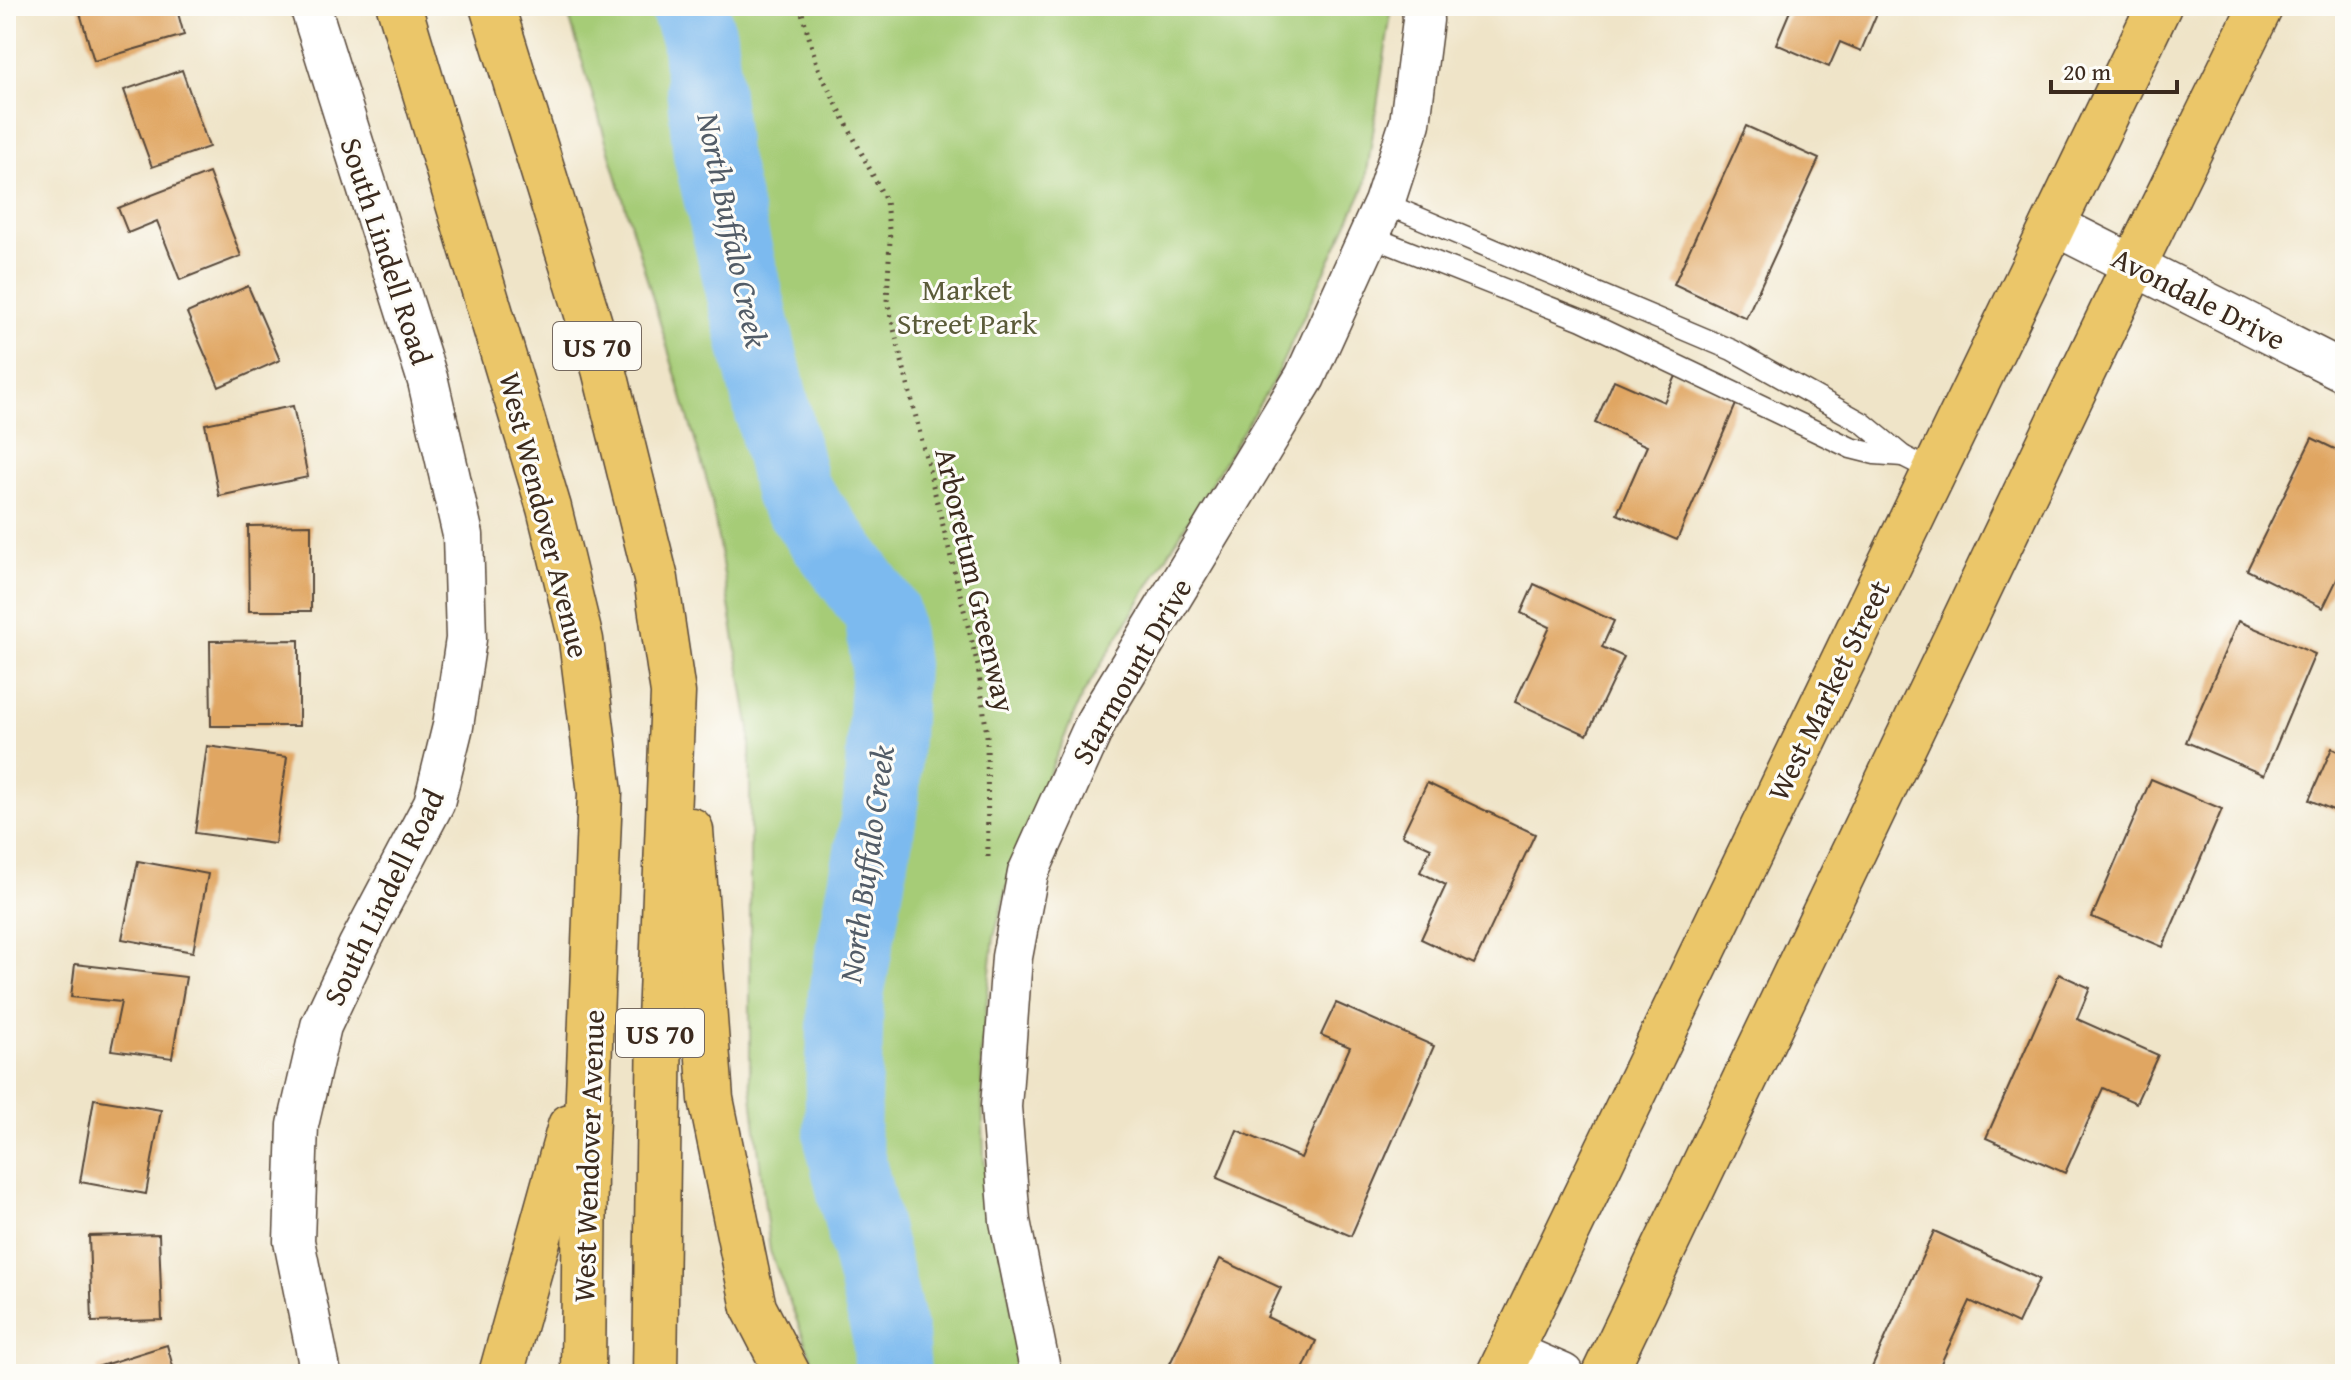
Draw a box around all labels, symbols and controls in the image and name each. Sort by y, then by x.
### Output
scale bar [2051,44,2177,94]
text: 20 m [2063,54,2111,89]
water label: North Buffalo Creek [685,107,781,352]
street label: South Lindell Road [330,132,444,370]
street label: Avondale Drive [2104,235,2294,361]
park label: Market Street Park [897,267,1038,345]
road number: US 70 [553,322,641,370]
street label: West Wendover Avenue [488,368,602,662]
street label: Arboretum Greenway [924,444,1028,716]
street label: Starmount Drive [1060,569,1202,773]
street label: West Market Street [1756,572,1901,808]
water label: North Buffalo Creek [826,742,906,987]
street label: South Lindell Road [311,781,455,1013]
street label: West Wendover Avenue [561,1009,615,1303]
road number: US 70 [616,1009,704,1057]

